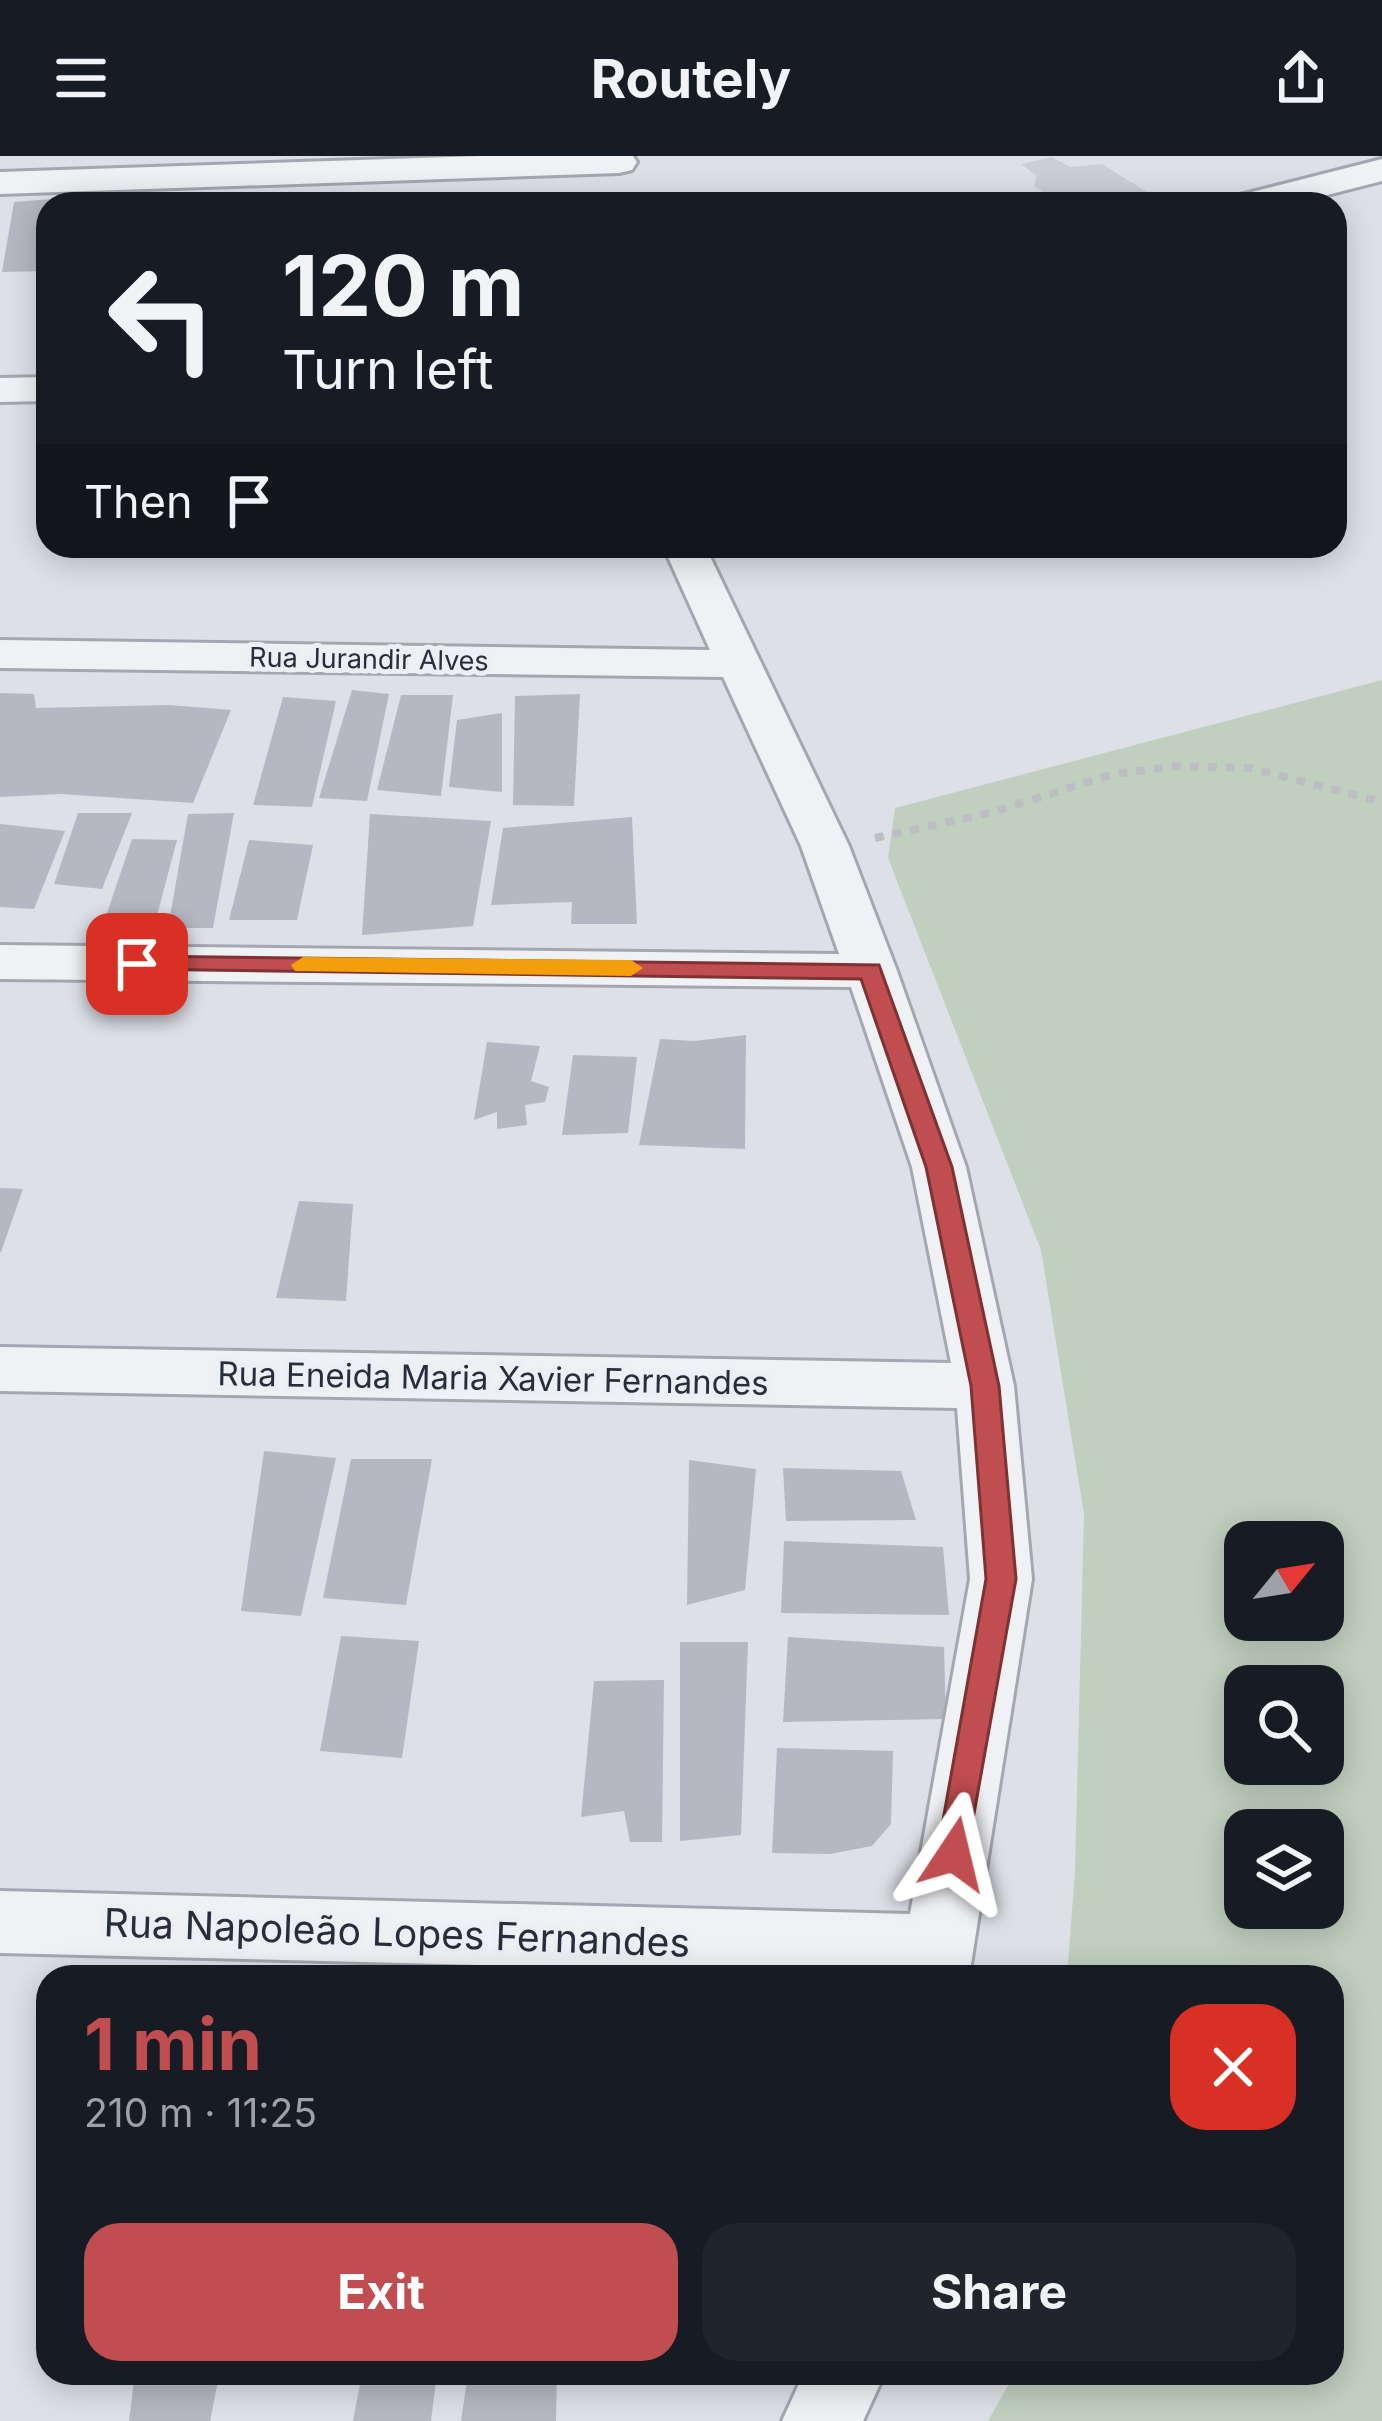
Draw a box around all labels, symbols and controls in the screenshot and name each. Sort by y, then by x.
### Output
icon: menu [48,45,114,111]
icon: share [1268,45,1334,111]
text: Routely [591,46,791,111]
text: 120 m [282,235,524,336]
icon: left [84,240,240,396]
text: Turn left [282,337,493,402]
icon: arrive [216,468,282,534]
text: Then [84,474,192,529]
street label: Rua Jurandir Alves [249,640,489,678]
pin [86,913,188,1015]
icon: arrive [104,931,170,997]
street label: Rua Eneida Maria Xavier Fernandes [217,1353,769,1403]
north arrow [1224,1521,1344,1641]
map controls [1224,1521,1344,1929]
button: search [1224,1665,1344,1785]
position arrow [891,1791,1017,1917]
button: layers [1224,1809,1344,1929]
street label: Rua Napoleão Lopes Fernandes [103,1898,691,1966]
text: 1 min [84,2000,262,2087]
button: close [1170,2004,1296,2130]
text: 210 m · 11:25 [84,2089,317,2136]
button: Exit [84,2223,678,2361]
button: Share [702,2223,1296,2361]

